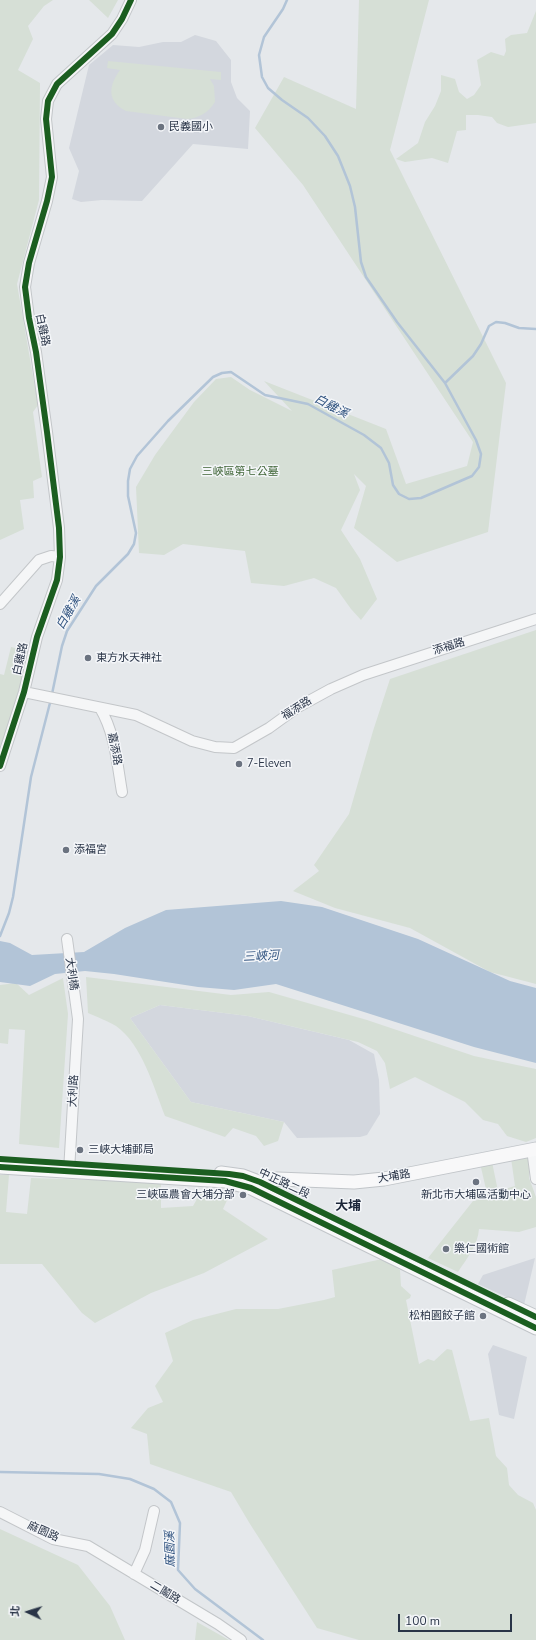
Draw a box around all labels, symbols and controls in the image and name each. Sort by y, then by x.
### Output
place label: 民義國小 [169,120,213,134]
marker: 民義國小 [156,122,166,132]
street label: 白雞路 [32,312,52,348]
water label: 白雞溪 [312,392,350,422]
park label: 三峽區第七公墓 [202,465,278,479]
water label: 白雞溪 [54,594,84,632]
street label: 添福路 [431,636,467,658]
street label: 白雞路 [11,641,31,677]
place label: 東方水天神社 [96,651,162,665]
marker: 東方水天神社 [83,653,93,663]
street label: 福添路 [280,695,314,723]
street label: 嘉添路 [104,732,124,766]
place label: 7-Eleven [247,757,291,771]
marker: 7-Eleven [234,759,244,769]
place label: 添福宮 [74,843,107,857]
marker: 添福宮 [61,845,71,855]
water label: 三峽河 [243,949,279,965]
street label: 大利橋 [62,957,80,991]
street label: 大利路 [67,1074,81,1108]
place label: 三峽大埔郵局 [88,1143,154,1157]
marker: 三峽大埔郵局 [75,1145,85,1155]
street label: 中正路二段 [256,1166,312,1202]
street label: 大埔路 [377,1168,411,1186]
marker: 新北市大埔區活動中心 [471,1177,481,1187]
place label: 三峽區農會大埔分部 [136,1188,235,1202]
place label: 新北市大埔區活動中心 [421,1188,531,1202]
marker: 三峽區農會大埔分部 [238,1190,248,1200]
district label: 大埔 [335,1199,361,1215]
place label: 樂仁國術館 [454,1242,509,1256]
marker: 樂仁國術館 [441,1244,451,1254]
place label: 松柏園餃子館 [409,1309,475,1323]
marker: 松柏園餃子館 [478,1311,488,1321]
street label: 麻園路 [25,1519,61,1545]
water label: 麻園溪 [163,1531,179,1567]
street label: 二鬮路 [147,1579,183,1607]
north arrow [8,1592,48,1632]
text: 北 [8,1605,23,1617]
scale bar [400,1606,514,1632]
text: 100 m [405,1613,440,1629]

